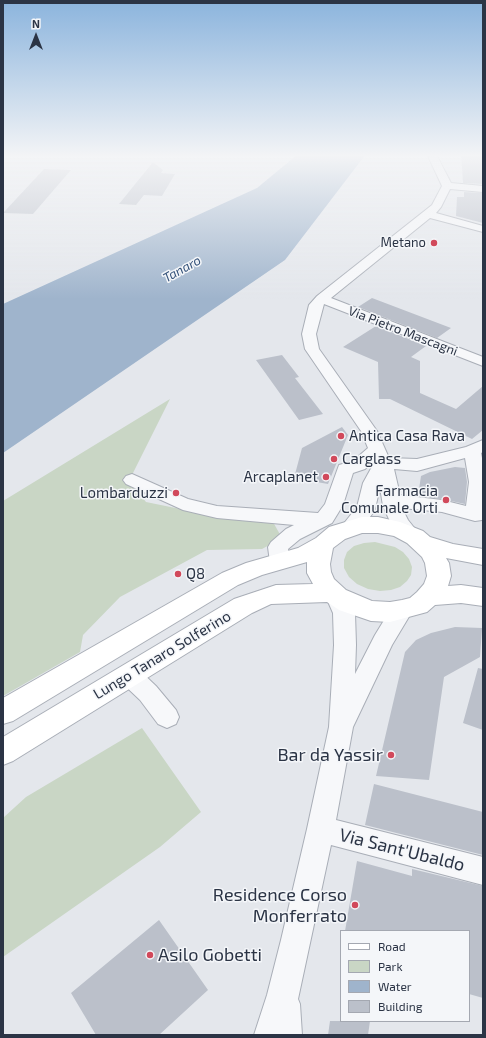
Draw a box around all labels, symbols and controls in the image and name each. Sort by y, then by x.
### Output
north arrow [16,16,56,56]
text: N [32,17,40,30]
place label: Metano [381,235,426,251]
marker: Metano [429,238,439,248]
water label: Tanaro [160,252,204,286]
street label: Via Pietro Mascagni [346,303,460,359]
place label: Antica Casa Rava [349,427,465,445]
marker: Antica Casa Rava [336,431,346,441]
place label: Carglass [342,450,401,468]
marker: Carglass [329,454,339,464]
place label: Arcaplanet [243,468,318,486]
marker: Arcaplanet [321,472,331,482]
place label: Farmacia Comunale Orti [341,482,438,517]
place label: Lombarduzzi [80,484,168,502]
marker: Lombarduzzi [171,488,181,498]
marker: Farmacia Comunale Orti [441,495,451,505]
place label: Q8 [186,565,205,583]
marker: Q8 [173,569,183,579]
street label: Lungo Tanaro Solferino [90,607,234,703]
place label: Bar da Yassir [277,744,383,766]
marker: Bar da Yassir [386,750,396,760]
street label: Via Sant'Ubaldo [337,824,467,876]
place label: Residence Corso Monferrato [213,884,347,926]
marker: Residence Corso Monferrato [350,900,360,910]
legend [340,930,470,1022]
text: Road [378,939,406,953]
place label: Asilo Gobetti [158,944,262,966]
marker: Asilo Gobetti [145,950,155,960]
text: Park [378,959,403,973]
text: Water [378,979,412,993]
text: Building [378,999,422,1013]

